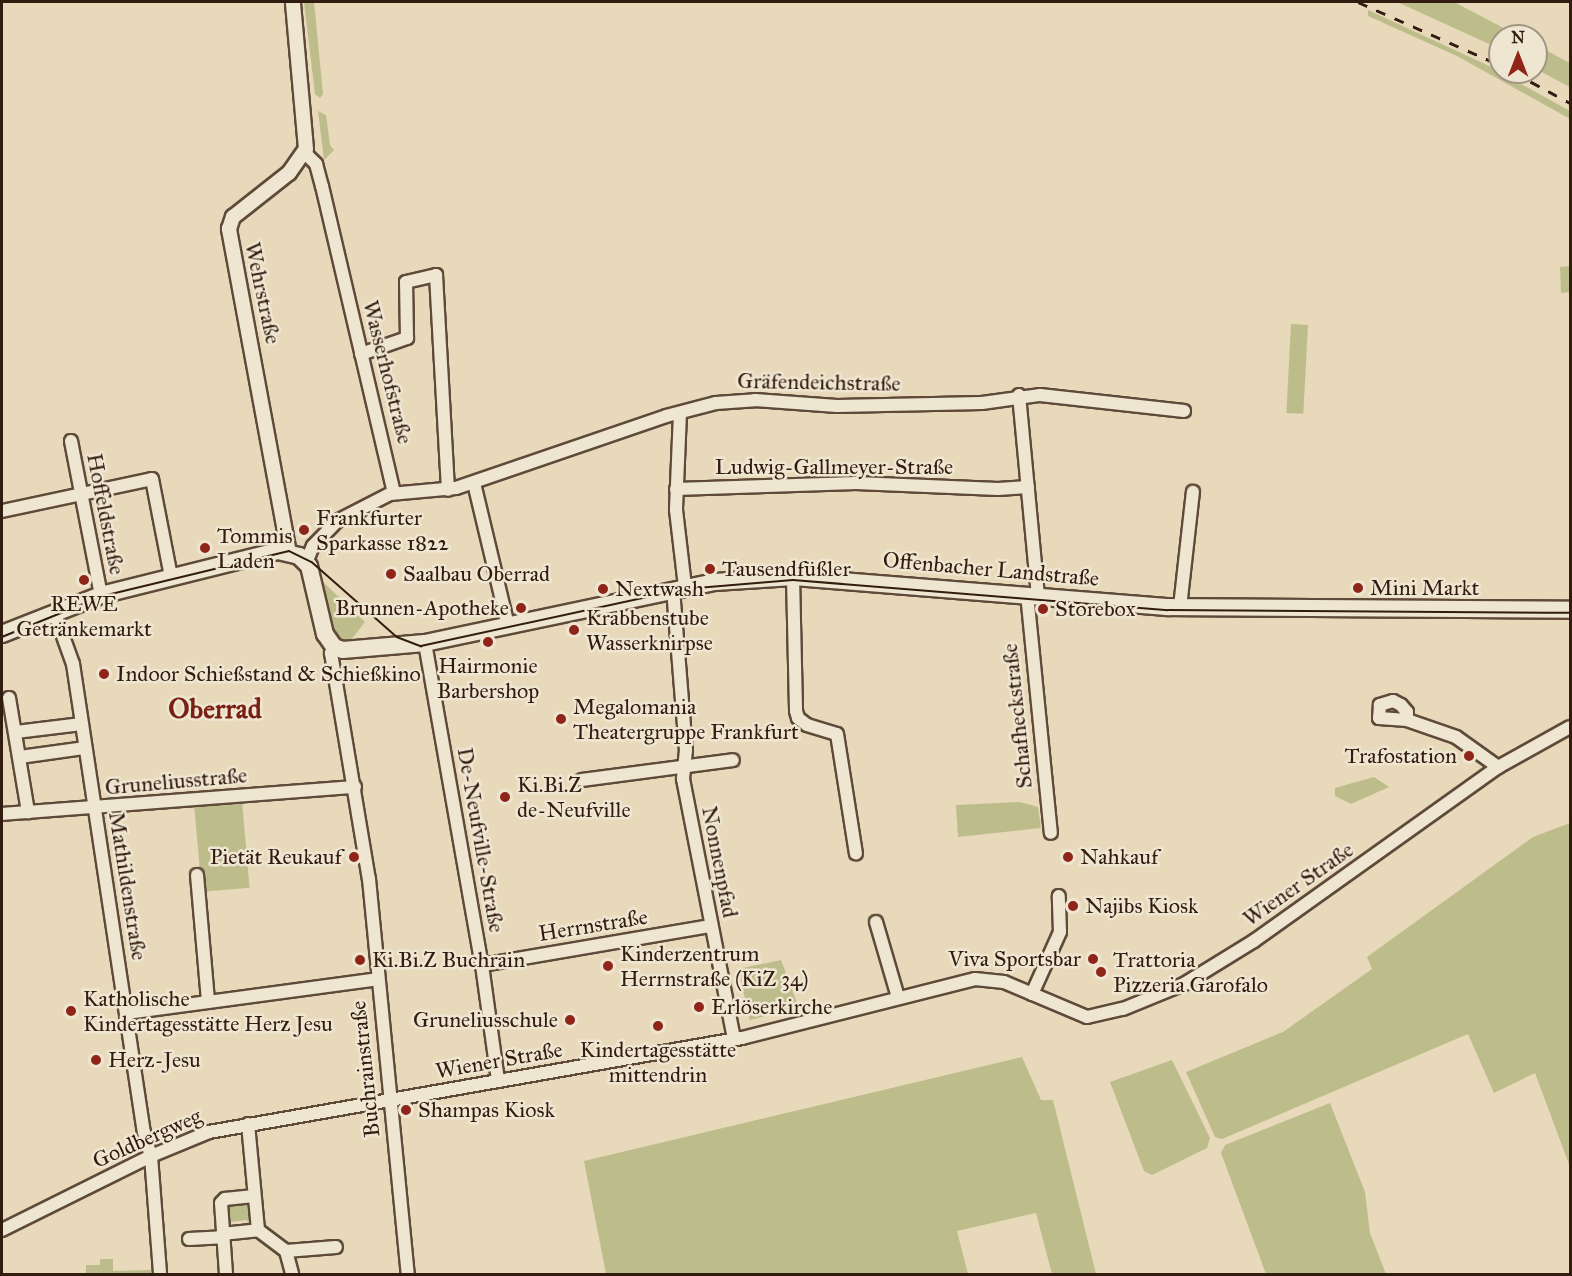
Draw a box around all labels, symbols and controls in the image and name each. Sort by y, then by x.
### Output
north arrow [1488,24,1548,84]
text: N [1511,28,1525,47]
street label: Wehrstraße [239,240,287,346]
street label: Wasserhofstraße [357,297,419,447]
street label: Gräfendeichstraße [737,367,901,397]
street label: Hoffeldstraße [81,451,131,577]
street label: Ludwig-Gallmeyer-Straße [715,454,953,480]
place label: Frankfurter Sparkasse 1822 [316,504,449,556]
place label: Tommis Laden [217,522,292,574]
marker: Frankfurter Sparkasse 1822 [297,523,311,537]
marker: Tommis Laden [198,541,212,555]
street label: Offenbacher Landstraße [882,546,1100,592]
place label: Tausendfüßler [722,556,851,582]
place label: Saalbau Oberrad [403,561,550,587]
marker: Tausendfüßler [703,562,717,576]
marker: Saalbau Oberrad [384,567,398,581]
marker: REWE Getränkemarkt [77,573,91,587]
place label: Mini Markt [1370,575,1479,601]
place label: Nextwash [615,576,704,602]
marker: Mini Markt [1351,581,1365,595]
marker: Nextwash [596,582,610,596]
place label: REWE Getränkemarkt [16,590,152,642]
place label: Brunnen-Apotheke [335,595,509,621]
place label: Storebox [1055,596,1135,622]
marker: Brunnen-Apotheke [514,601,528,615]
marker: Storebox [1036,602,1050,616]
place label: Krabbenstube Wasserknirpse [586,604,713,656]
marker: Krabbenstube Wasserknirpse [567,623,581,637]
marker: Hairmonie Barbershop [481,635,495,649]
street label: Schafheckstraße [996,642,1038,790]
place label: Hairmonie Barbershop [437,652,539,704]
place label: Indoor Schießstand & Schießkino [116,661,421,687]
marker: Indoor Schießstand & Schießkino [97,667,111,681]
district label: Oberrad [168,692,262,726]
place label: Megalomania Theatergruppe Frankfurt [573,693,799,744]
marker: Megalomania Theatergruppe Frankfurt [554,712,568,726]
place label: Trafostation [1344,743,1457,769]
street label: De-Neufville-Straße [452,745,510,935]
marker: Trafostation [1462,749,1476,763]
street label: Gruneliusstraße [104,762,248,800]
place label: Ki.Bi.Z de-Neufville [517,771,631,822]
marker: Ki.Bi.Z de-Neufville [498,790,512,804]
street label: Nonnenpfad [696,804,744,920]
street label: Mathildenstraße [103,810,153,962]
street label: Wiener Straße [1238,836,1358,932]
place label: Pietät Reukauf [210,844,342,870]
place label: Nahkauf [1080,844,1158,870]
marker: Pietät Reukauf [347,850,361,864]
marker: Nahkauf [1061,850,1075,864]
place label: Najibs Kiosk [1085,893,1198,919]
marker: Najibs Kiosk [1066,899,1080,913]
street label: Herrnstraße [536,903,650,947]
place label: Kinderzentrum Herrnstraße (KiZ 34) [620,940,808,992]
place label: Viva Sportsbar [948,946,1081,972]
place label: Trattoria Pizzeria Garofalo [1113,946,1268,998]
place label: Ki.Bi.Z Buchrain [372,947,525,973]
marker: Viva Sportsbar [1086,952,1100,966]
marker: Ki.Bi.Z Buchrain [353,953,367,967]
marker: Kinderzentrum Herrnstraße (KiZ 34) [601,959,615,973]
marker: Trattoria Pizzeria Garofalo [1094,965,1108,979]
place label: Katholische Kindertagesstätte Herz Jesu [83,985,333,1036]
place label: Erlöserkirche [711,994,832,1020]
street label: Buchrainstraße [345,999,385,1139]
marker: Erlöserkirche [692,1000,706,1014]
marker: Katholische Kindertagesstätte Herz Jesu [64,1004,78,1018]
place label: Gruneliusschule [413,1007,558,1033]
marker: Gruneliusschule [563,1013,577,1027]
marker: Kindertagesstätte mittendrin [651,1019,665,1033]
street label: Wiener Straße [433,1036,565,1084]
place label: Kindertagesstätte mittendrin [580,1036,736,1088]
place label: Herz-Jesu [108,1047,201,1073]
marker: Herz-Jesu [89,1053,103,1067]
place label: Shampas Kiosk [418,1097,555,1123]
street label: Goldbergweg [88,1102,206,1174]
marker: Shampas Kiosk [399,1103,413,1117]

